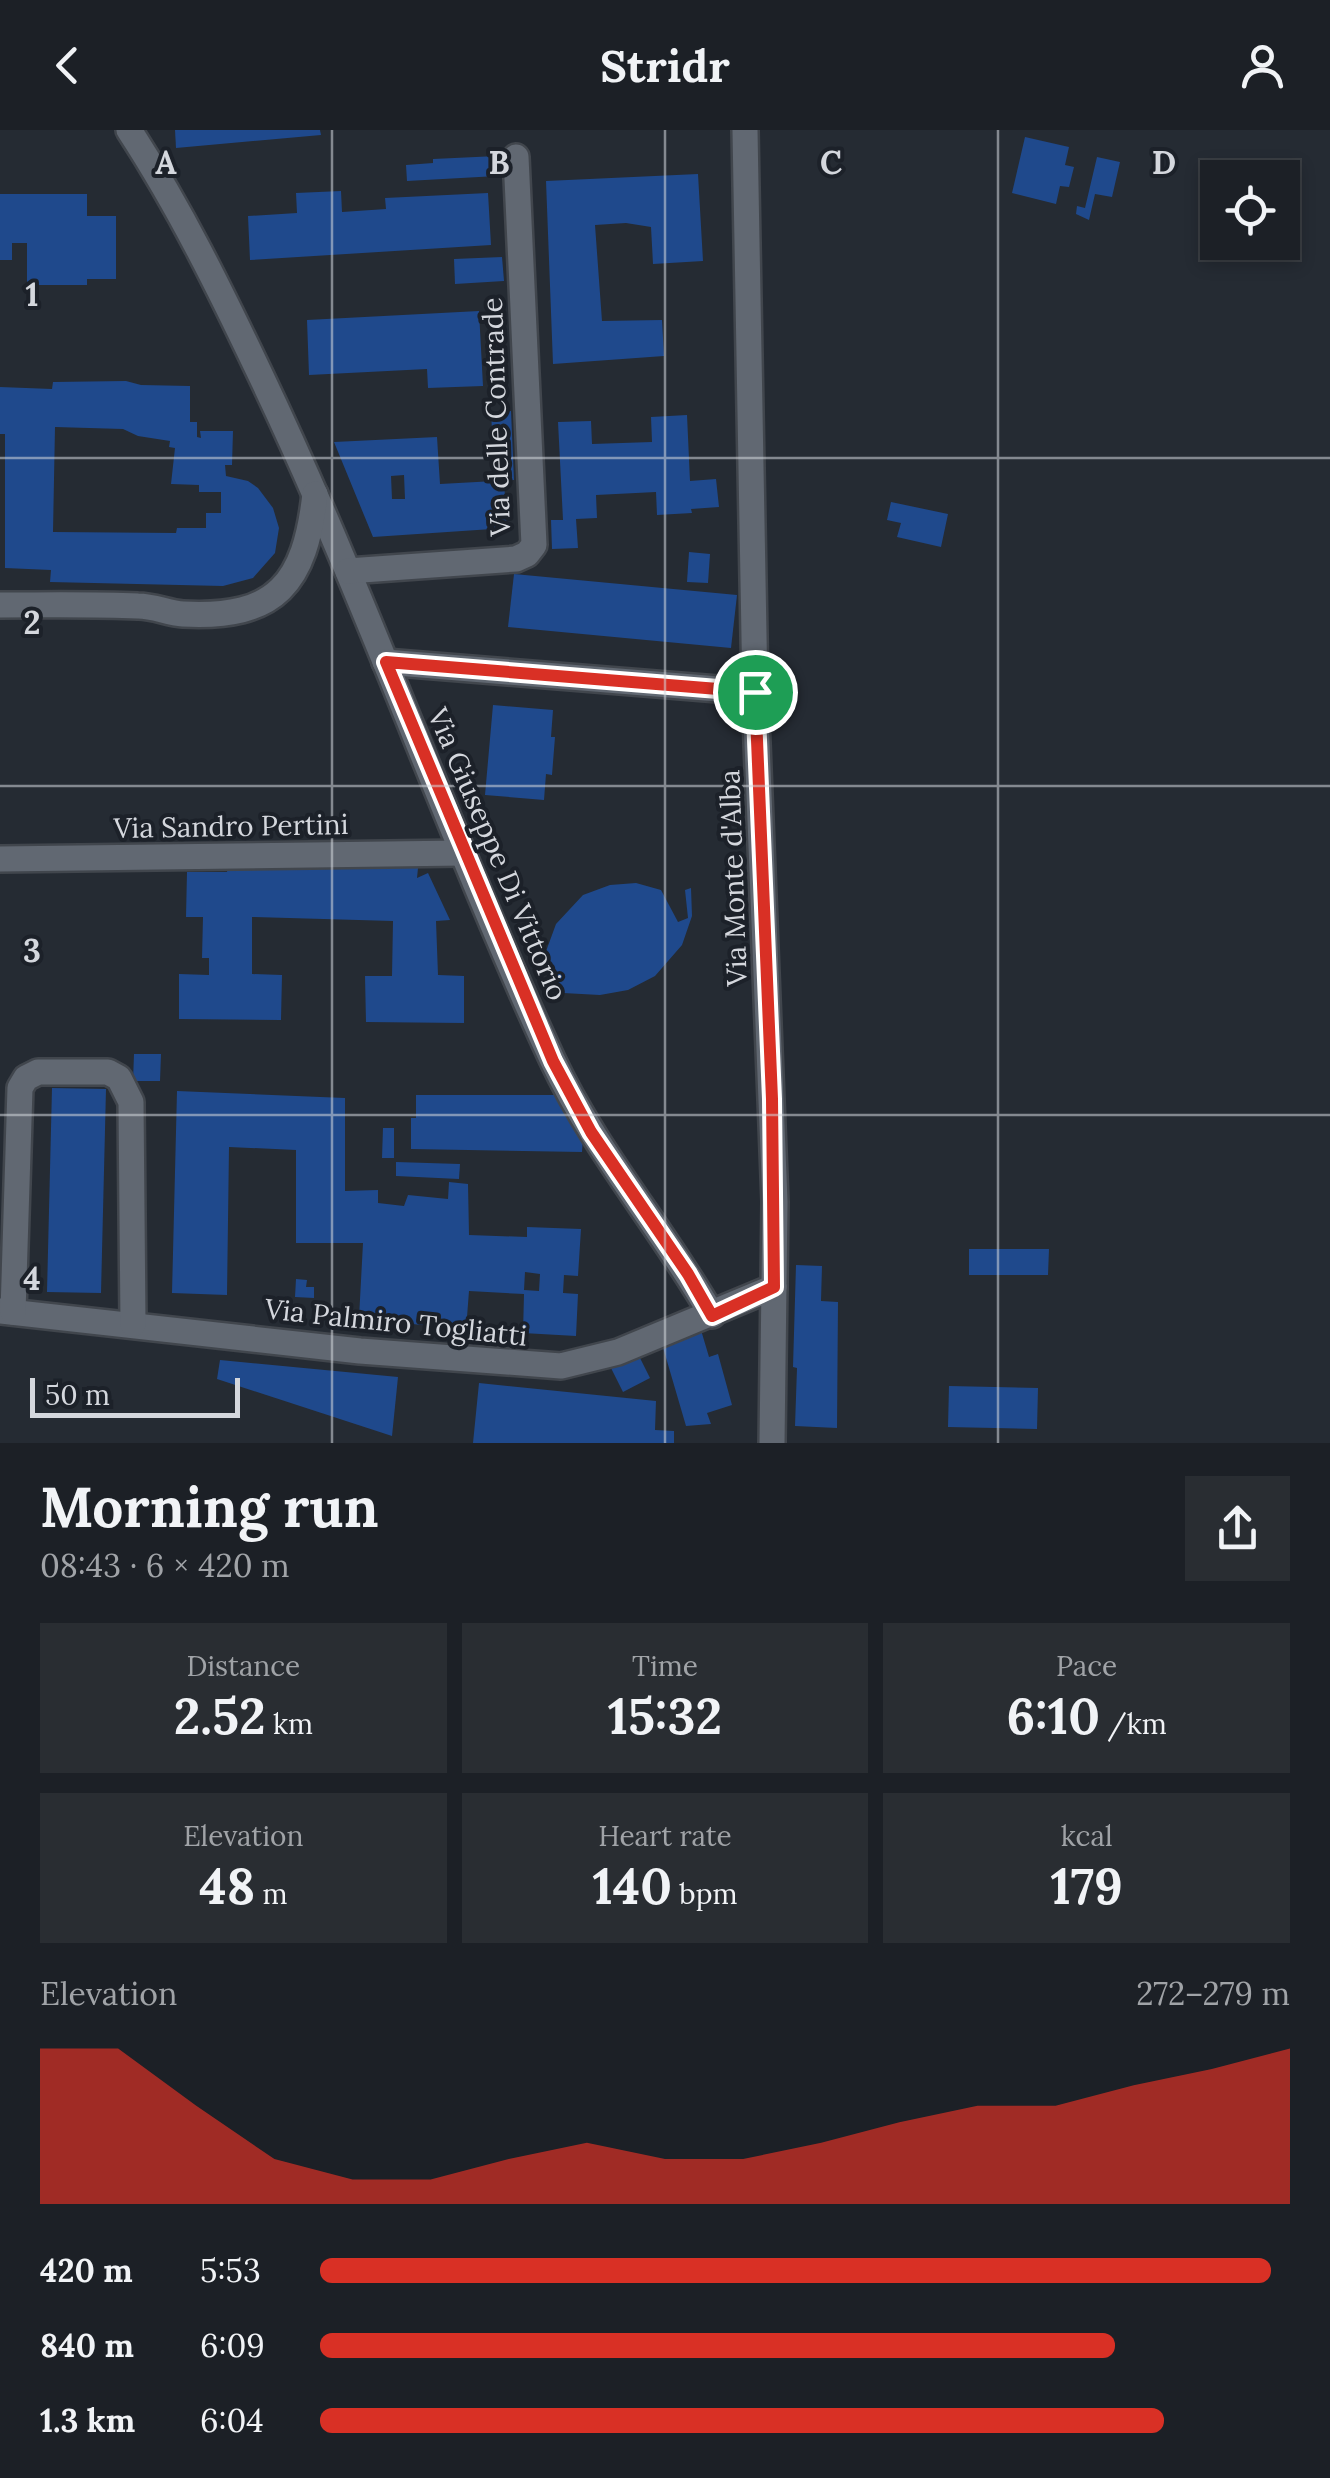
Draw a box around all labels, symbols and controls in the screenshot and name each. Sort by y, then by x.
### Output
text: Stridr [600,37,730,94]
icon: back [40,38,95,93]
icon: person [1235,38,1290,93]
text: A [155,142,177,183]
text: B [488,142,510,183]
text: C [820,142,842,183]
text: D [1152,142,1176,183]
map controls [1200,160,1300,260]
button: locate [1200,160,1300,260]
text: 1 [26,274,39,315]
street label: Via delle Contrade [474,297,518,538]
text: 2 [23,602,41,643]
pin [713,650,798,735]
icon: arrive [728,665,783,720]
street label: Via Giuseppe Di Vittorio [420,701,576,1006]
street label: Via Monte d'Alba [711,769,755,988]
street label: Via Sandro Pertini [112,806,349,846]
text: 3 [23,930,41,971]
text: 4 [23,1258,41,1299]
street label: Via Palmiro Togliatti [262,1290,529,1354]
scale bar [30,1373,240,1418]
text: 50 m [45,1377,110,1413]
text: Morning run [40,1472,378,1542]
button: share [1185,1476,1290,1581]
text: 08:43 · 6 × 420 m [40,1545,290,1586]
text: Distance [186,1648,300,1684]
text: Time [632,1648,698,1684]
text: Pace [1056,1648,1117,1684]
text: 2.52 [174,1684,266,1748]
text: 15:32 [608,1684,722,1748]
text: 6:10 [1007,1684,1100,1748]
text: km [266,1706,313,1742]
text: /km [1100,1706,1167,1742]
text: Elevation [183,1818,303,1854]
text: Heart rate [598,1818,732,1854]
text: kcal [1061,1818,1113,1854]
text: 48 [199,1854,255,1918]
text: 140 [593,1854,672,1918]
text: 179 [1050,1854,1123,1918]
text: m [255,1876,288,1912]
text: bpm [672,1876,737,1912]
text: Elevation [40,1973,177,2014]
text: 272–279 m [1136,1973,1290,2014]
text: 420 m [40,2250,133,2291]
text: 5:53 [200,2250,261,2291]
text: 840 m [40,2325,134,2366]
text: 6:09 [200,2325,265,2366]
text: 1.3 km [40,2400,135,2441]
text: 6:04 [200,2400,264,2441]

